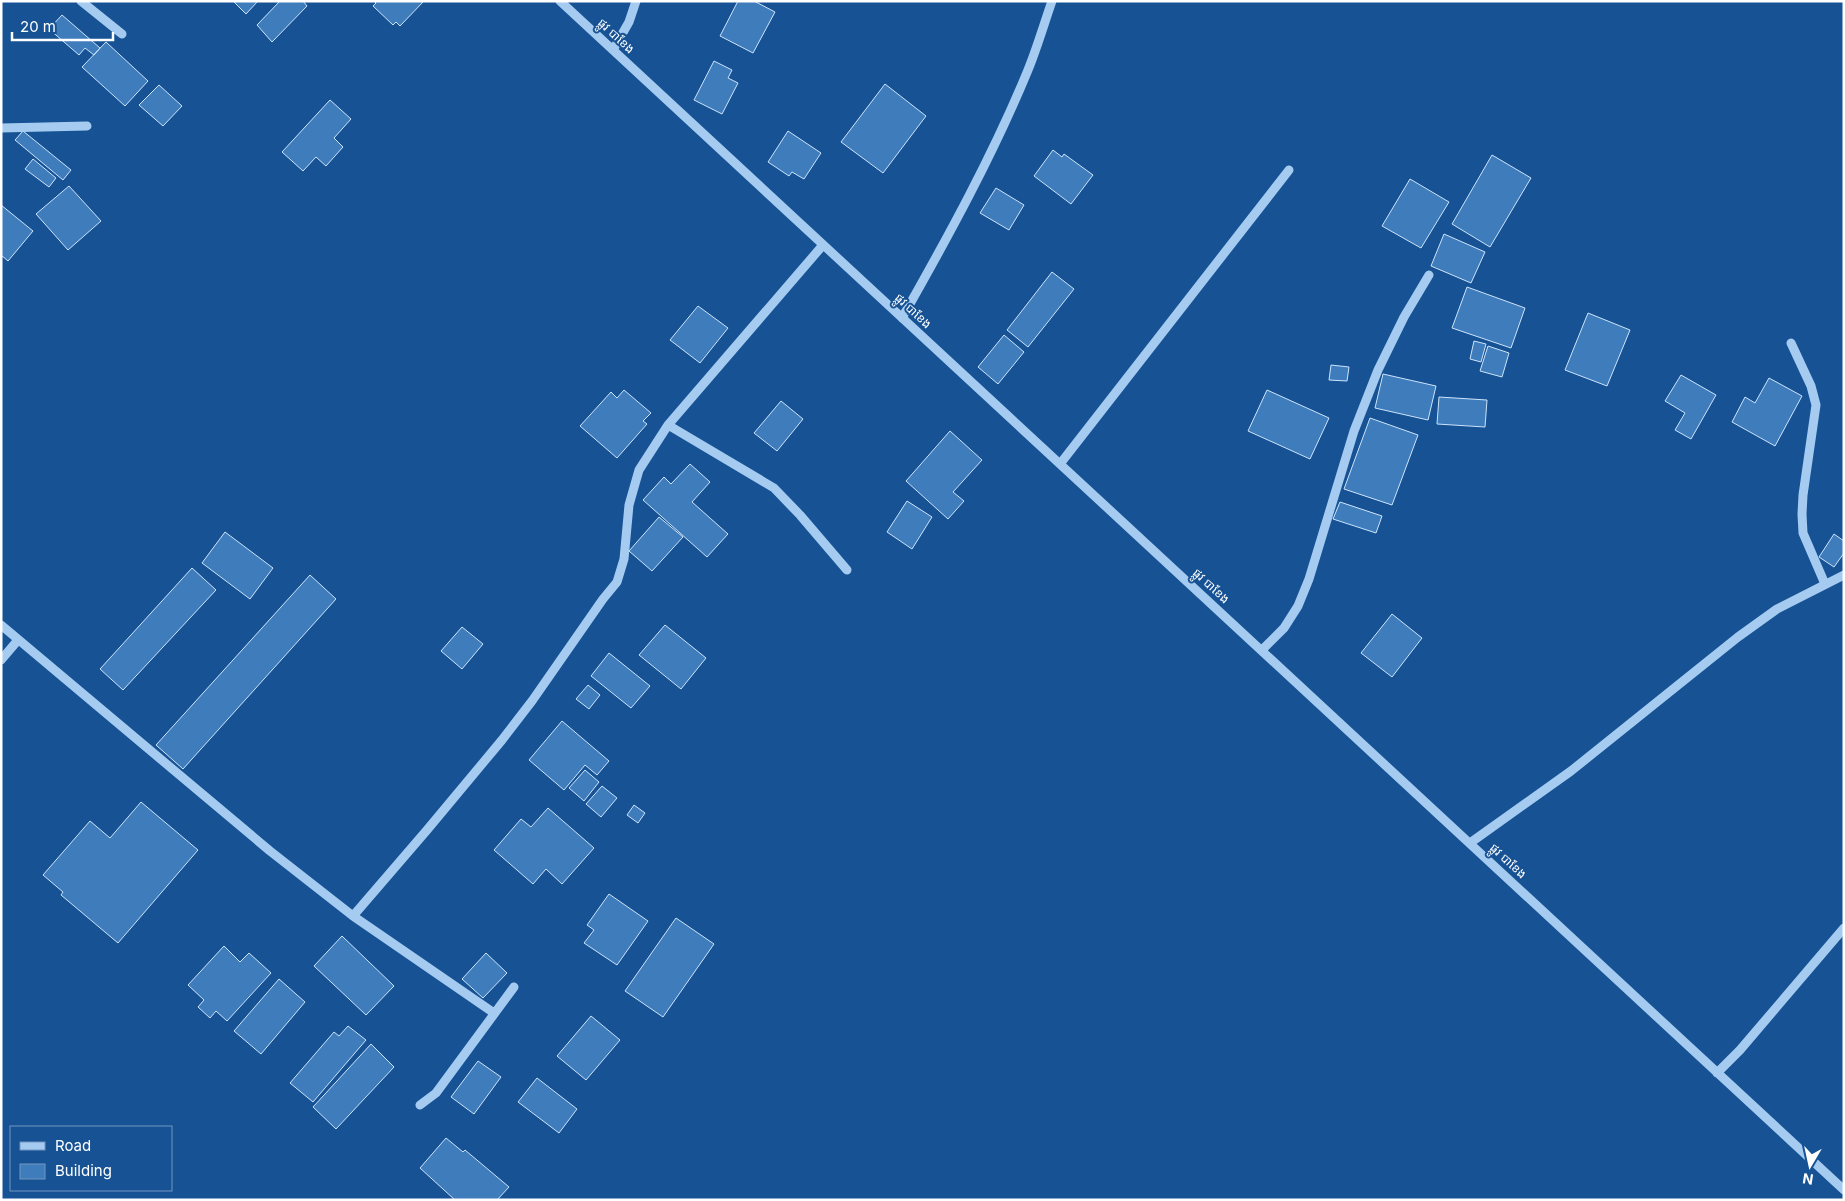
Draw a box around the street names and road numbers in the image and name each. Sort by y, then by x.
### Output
street label: ផ្លូវ បាខែង [592,15,638,59]
street label: ផ្លូវ បាខែង [889,290,935,334]
street label: ផ្លូវ បាខែង [1187,565,1233,609]
street label: ផ្លូវ បាខែង [1484,840,1530,884]

